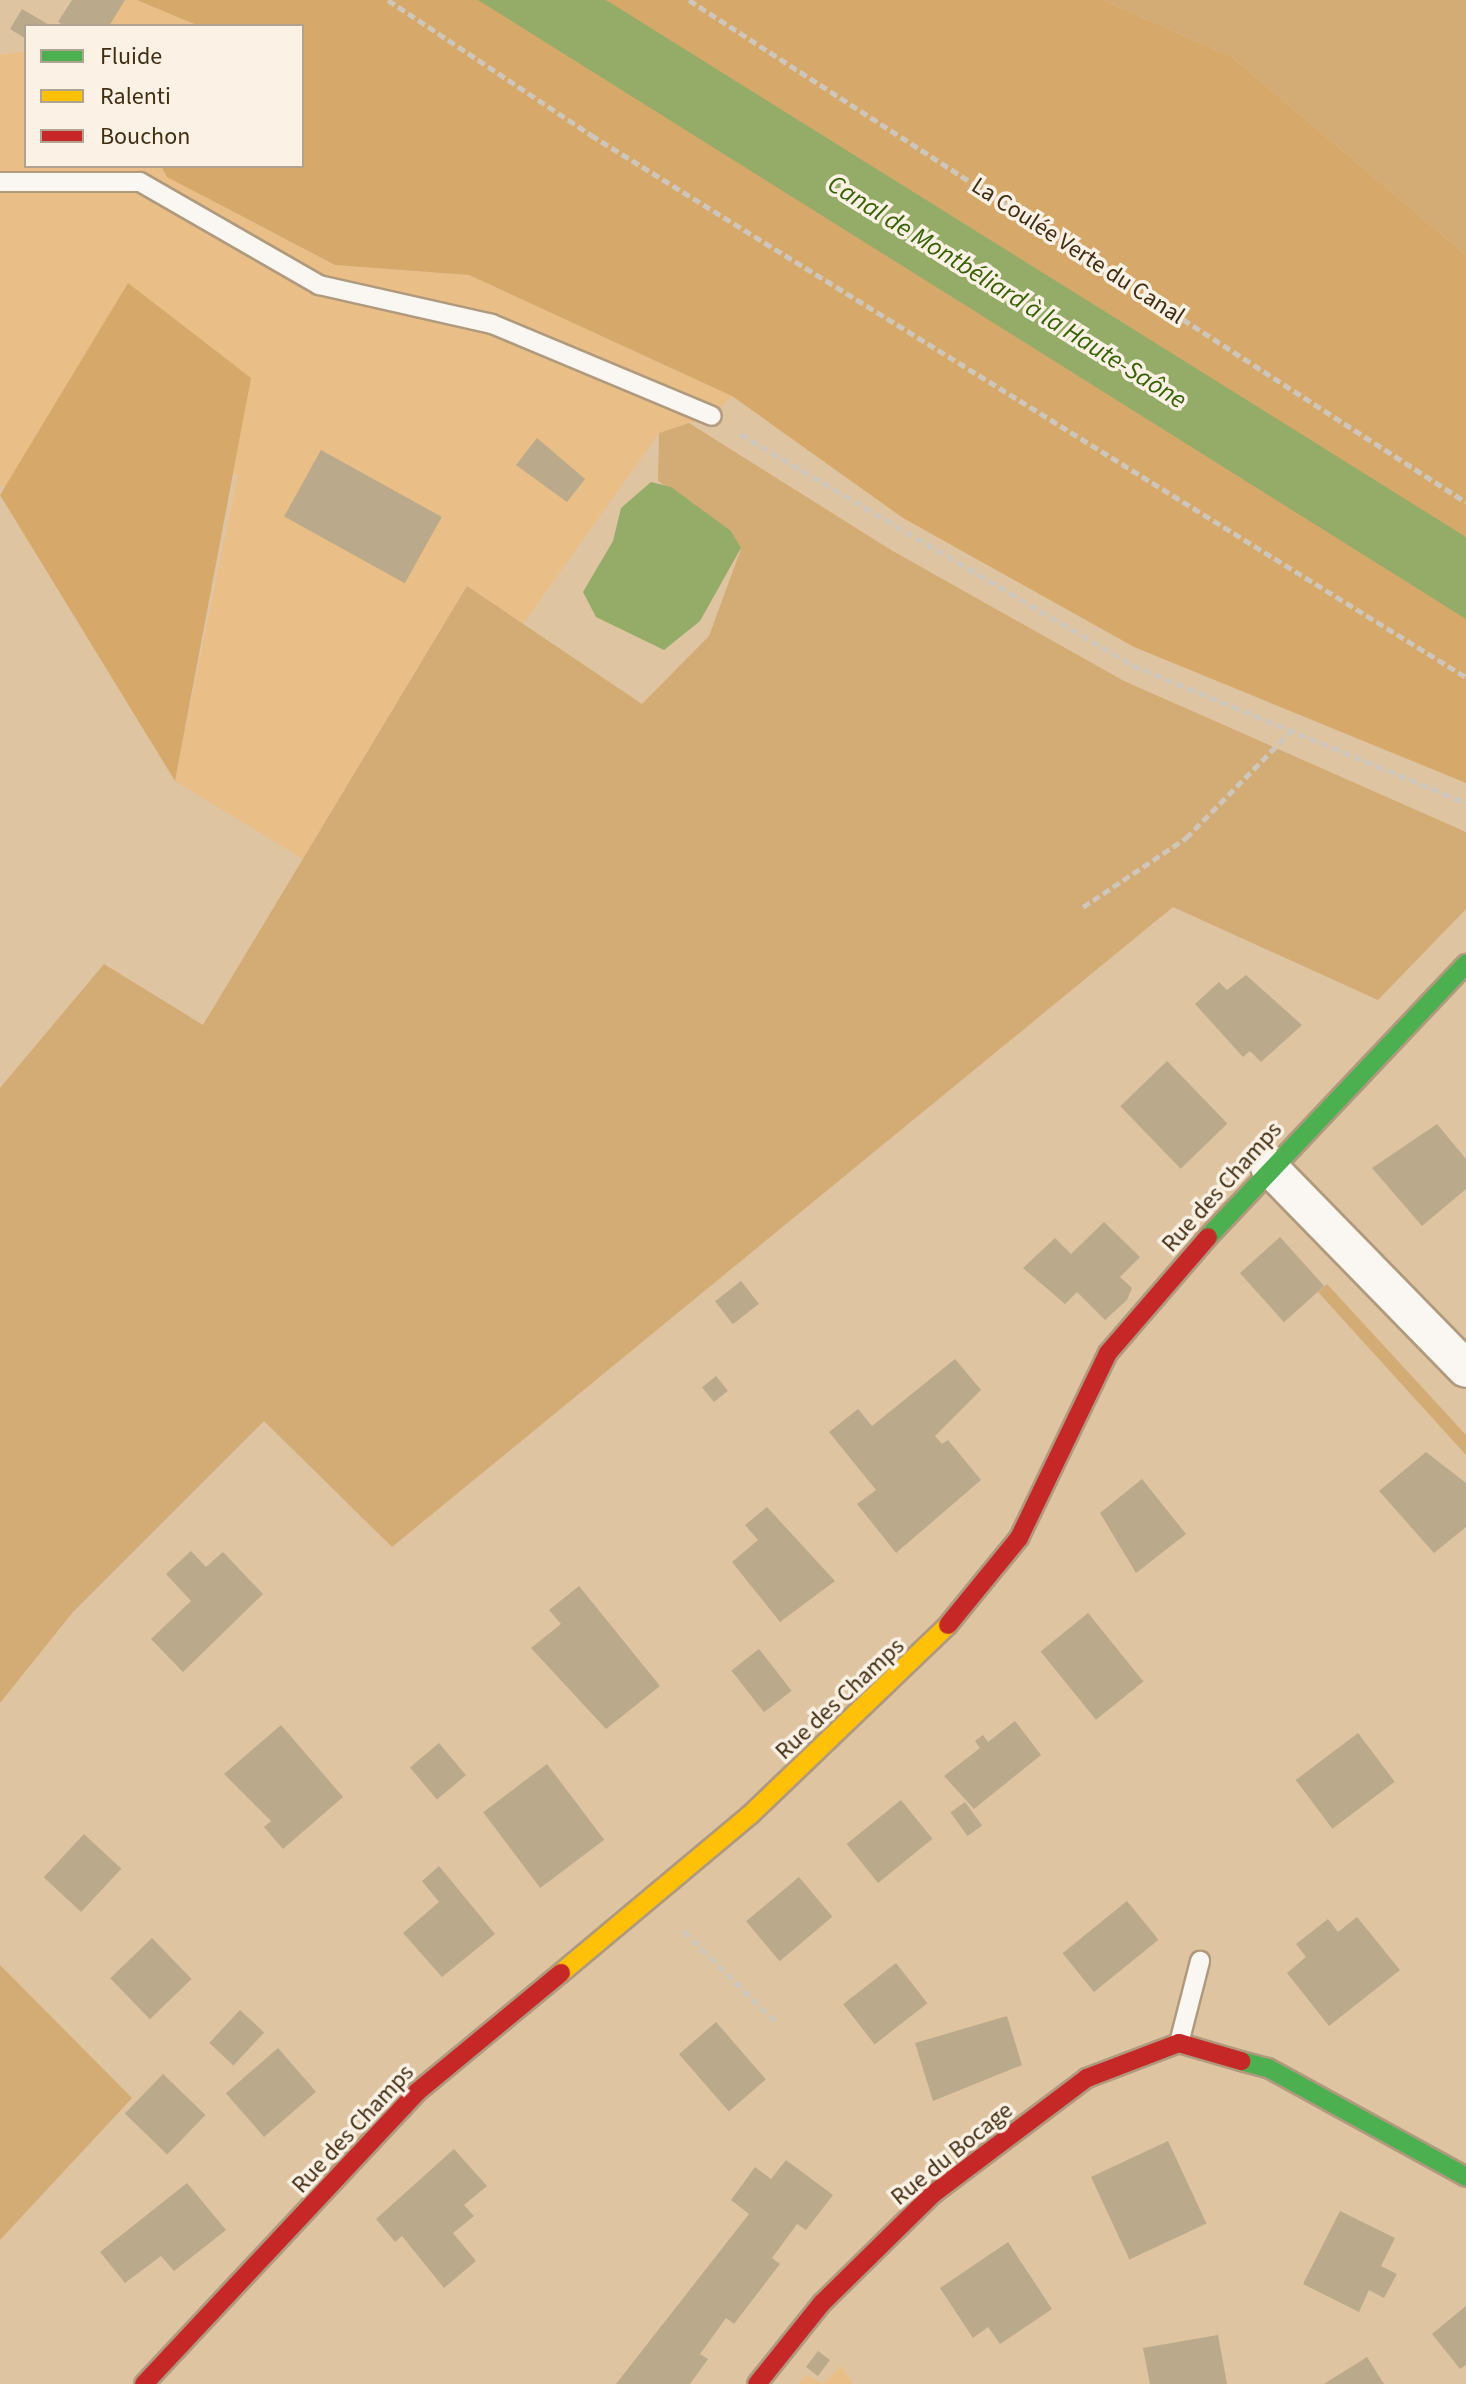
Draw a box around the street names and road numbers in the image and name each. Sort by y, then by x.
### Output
street label: La Coulée Verte du Canal [966,171,1190,331]
street label: Rue des Champs [1156,1116,1288,1258]
street label: Rue des Champs [770,1632,910,1766]
street label: Rue des Champs [286,2059,420,2199]
street label: Rue du Bocage [885,2096,1019,2212]

